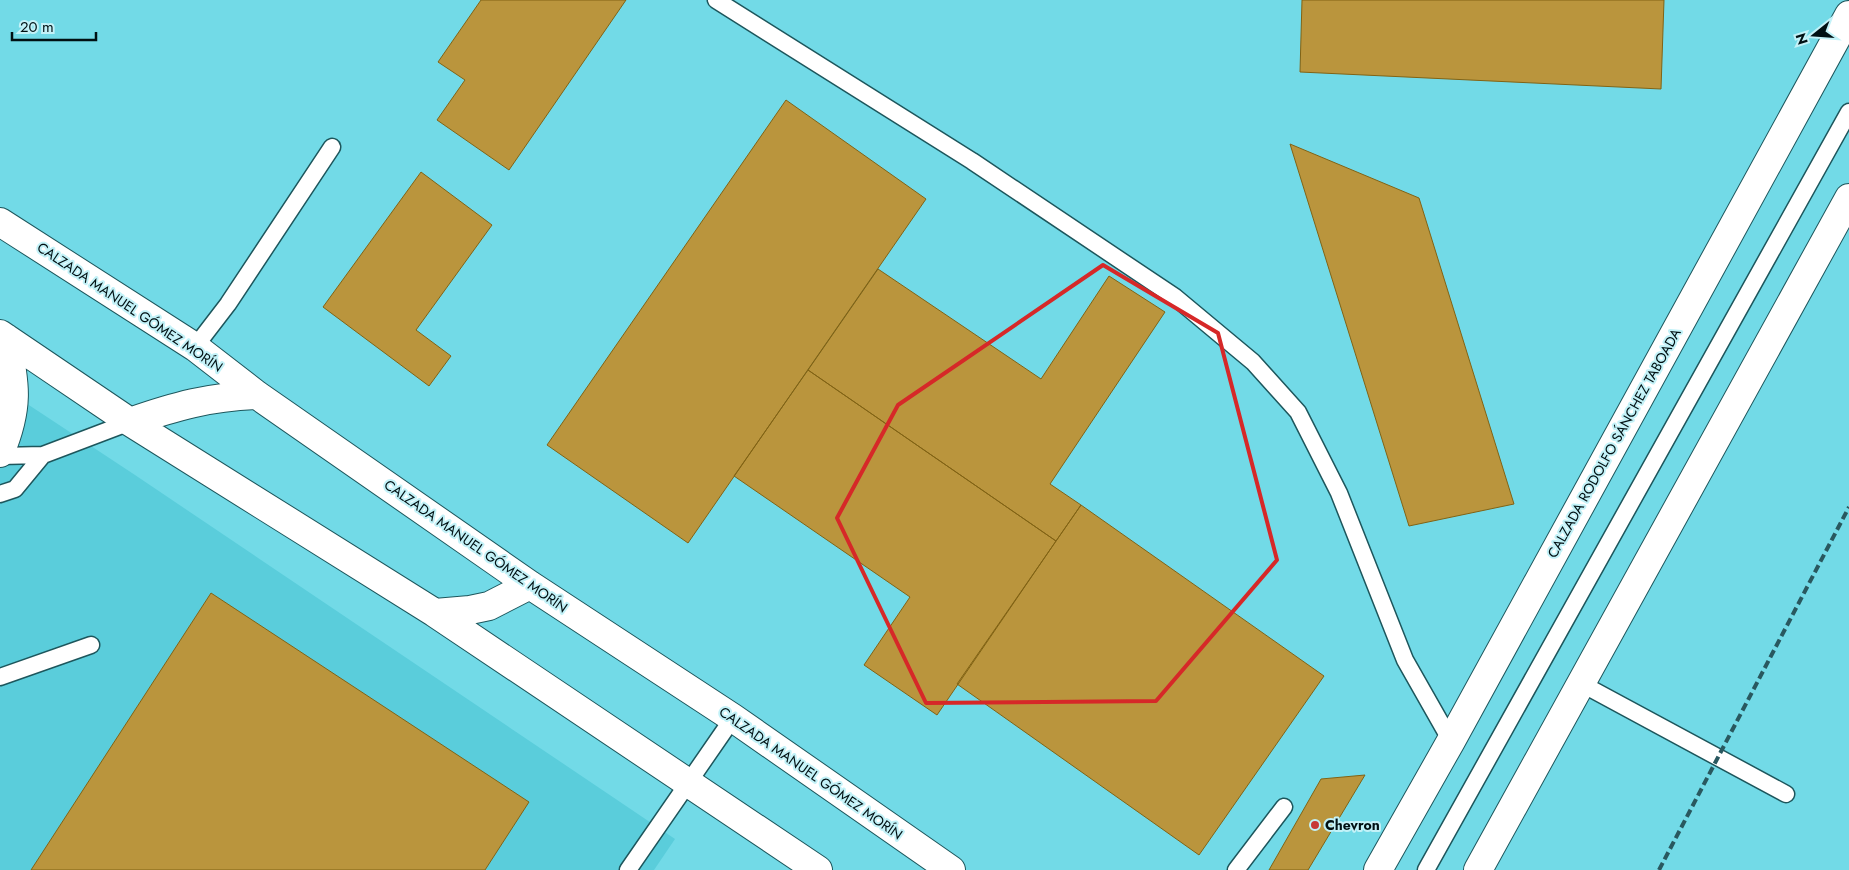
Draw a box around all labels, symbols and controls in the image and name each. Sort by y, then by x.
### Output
scale bar [12,10,96,42]
north arrow [1789,10,1839,60]
text: 20 m [20,16,54,38]
text: N [1790,31,1813,47]
street label: CALZADA MANUEL GÓMEZ MORÍN [33,237,227,377]
street label: CALZADA RODOLFO SÁNCHEZ TABOADA [1542,324,1686,561]
street label: CALZADA MANUEL GÓMEZ MORÍN [380,475,572,617]
street label: CALZADA MANUEL GÓMEZ MORÍN [715,702,907,844]
place label: Chevron [1325,815,1380,835]
marker: Chevron [1309,819,1321,831]

